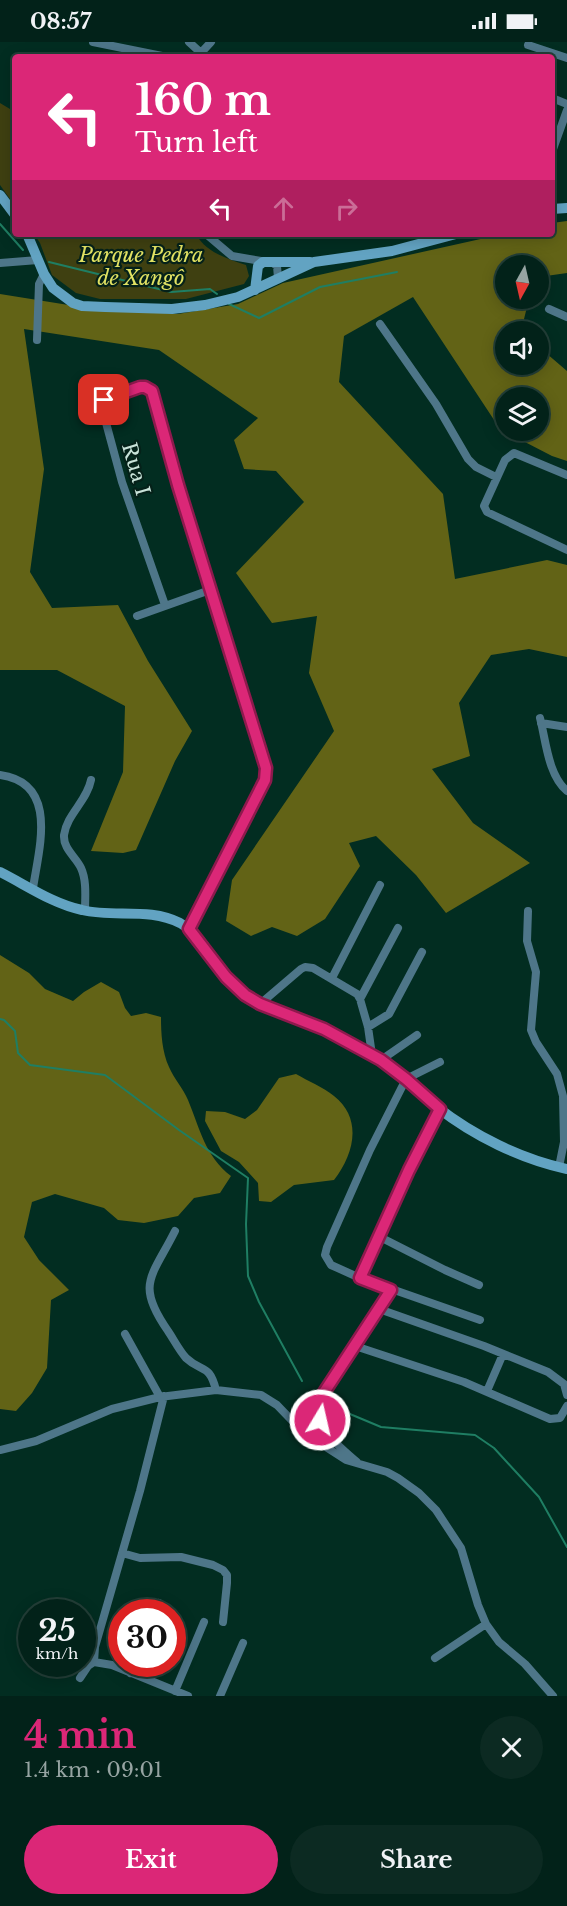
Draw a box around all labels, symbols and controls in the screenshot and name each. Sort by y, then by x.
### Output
text: 08:57 [30,8,91,35]
text: 160 m [135,74,271,126]
icon: left [36,78,114,156]
text: Turn left [135,126,258,159]
icon: left [204,192,237,225]
icon: ahead [267,192,300,225]
icon: right [330,192,363,225]
park label: Parque Pedra de Xangô [78,243,203,290]
north arrow [495,255,549,309]
map controls [495,255,549,441]
button: sound [495,321,549,375]
pin [78,374,129,425]
icon: arrive [87,383,120,416]
button: layers [495,387,549,441]
street label: Rua I [117,440,155,498]
position arrow [288,1388,352,1452]
speed limit sign: 30 [108,1599,186,1677]
text: 25 [38,1612,76,1649]
text: km/h [36,1644,78,1663]
text: 4 min [24,1713,136,1758]
button: close [480,1716,543,1779]
text: 1.4 km · 09:01 [24,1758,163,1782]
button: Exit [24,1825,278,1894]
button: Share [290,1825,543,1894]

